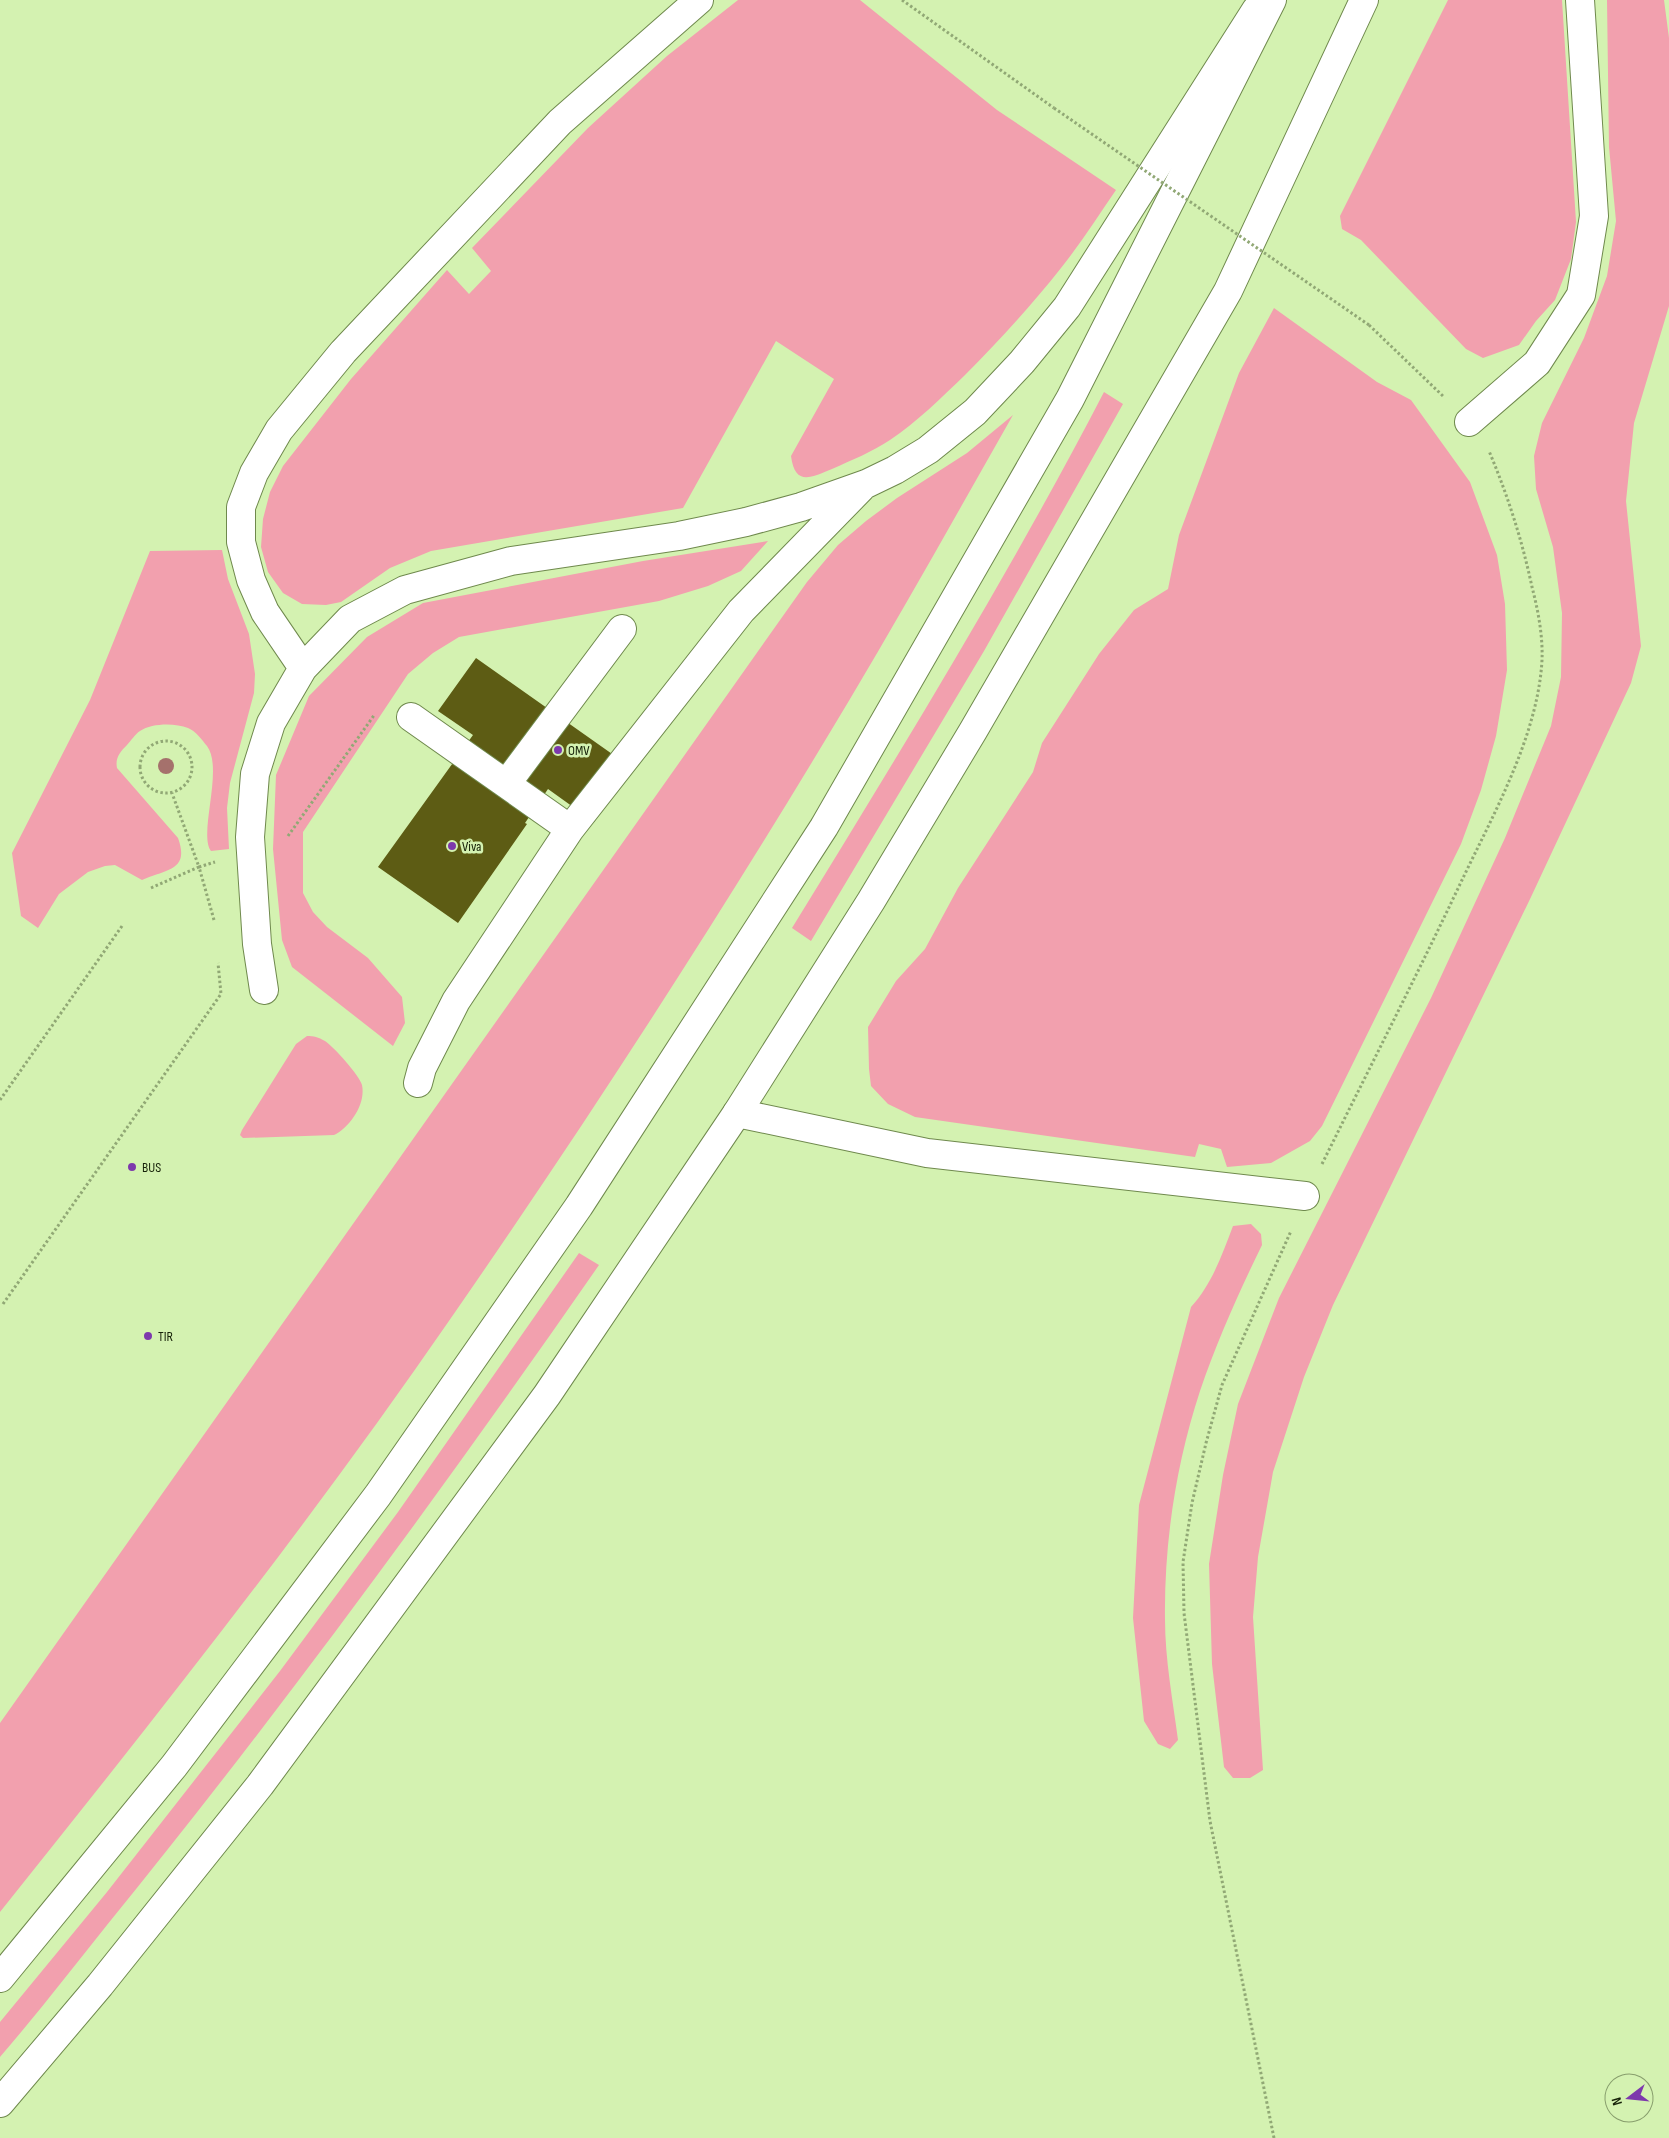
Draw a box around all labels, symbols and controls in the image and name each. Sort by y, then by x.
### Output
place label: OMV [568,742,590,759]
marker: OMV [552,744,564,756]
place label: Viva [462,838,482,855]
marker: Viva [446,840,458,852]
place label: BUS [142,1159,161,1176]
marker: BUS [126,1161,138,1173]
place label: TIR [158,1328,174,1345]
marker: TIR [142,1330,154,1342]
north arrow [1604,2073,1654,2123]
text: N [1608,2096,1626,2107]

